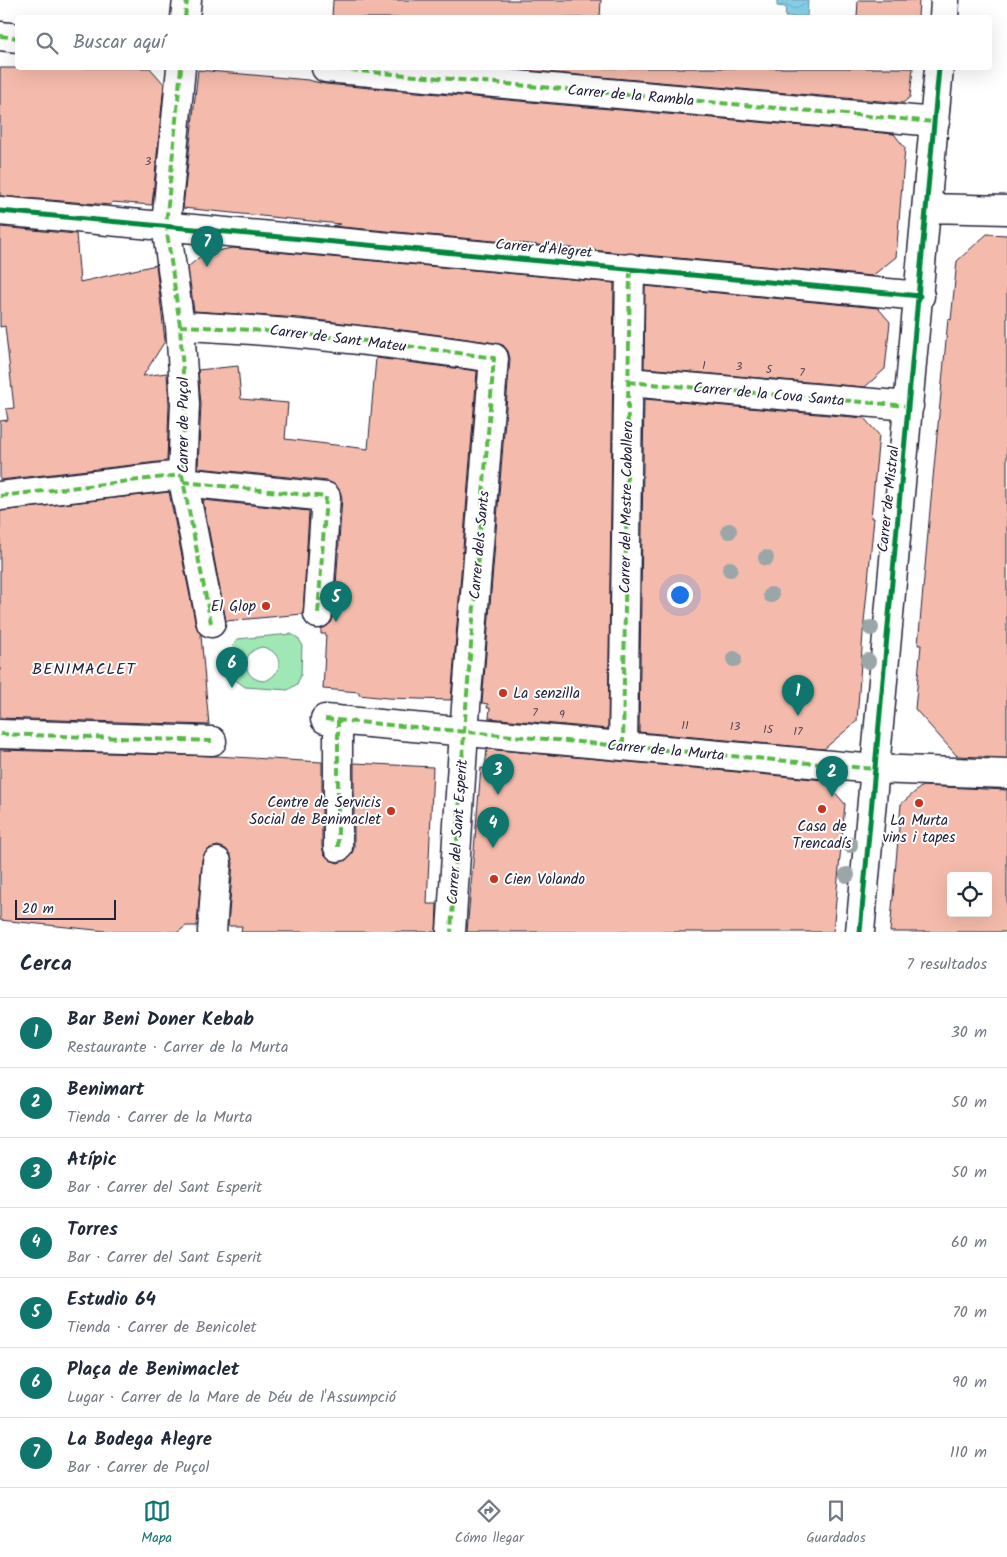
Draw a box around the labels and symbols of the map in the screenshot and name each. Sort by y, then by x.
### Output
street label: Carrer de la Rambla [567,79,695,113]
house number: 3 [145,152,152,171]
pin: 7 [191,226,223,267]
street label: Carrer d'Alegret [494,233,594,265]
street label: Carrer de Sant Mateu [268,319,408,359]
house number: 1 [702,356,706,375]
house number: 3 [736,357,743,376]
house number: 5 [766,360,774,379]
house number: 7 [799,363,805,382]
street label: Carrer de Puçol [172,376,196,473]
street label: Carrer de la Cova Santa [692,376,845,414]
street label: Carrer del Mestre Caballero [613,420,641,594]
street label: Carrer de Mistral [871,444,907,554]
street label: Carrer dels Sants [463,489,497,601]
pin: 5 [320,581,352,622]
your location [667,582,693,608]
place label: El Glop [211,595,256,619]
marker: El Glop [260,600,272,612]
pin: 6 [216,647,248,688]
district label: BENIMACLET [32,657,136,682]
pin: 1 [782,675,814,716]
place label: La senzilla [513,682,580,706]
marker: La senzilla [497,687,509,699]
house number: 7 [532,703,538,722]
house number: 9 [559,705,565,724]
house number: 11 [681,716,689,735]
house number: 13 [730,717,740,736]
house number: 15 [763,720,775,739]
house number: 17 [793,722,803,741]
street label: Carrer de la Murta [606,734,725,768]
pin: 3 [482,754,514,795]
pin: 2 [816,756,848,797]
street label: Carrer del Sant Esperit [441,758,475,906]
place label: Centre de Servicis Social de Benimaclet [249,791,382,832]
marker: La Murta vins i tapes [913,797,925,809]
marker: Casa de Trencadís [816,803,828,815]
marker: Centre de Servicis Social de Benimaclet [385,805,397,817]
pin: 4 [477,807,509,848]
place label: La Murta vins i tapes [882,809,956,850]
place label: Casa de Trencadís [793,815,852,856]
place label: Cien Volando [504,868,585,892]
marker: Cien Volando [488,873,500,885]
scale bar [15,897,116,920]

